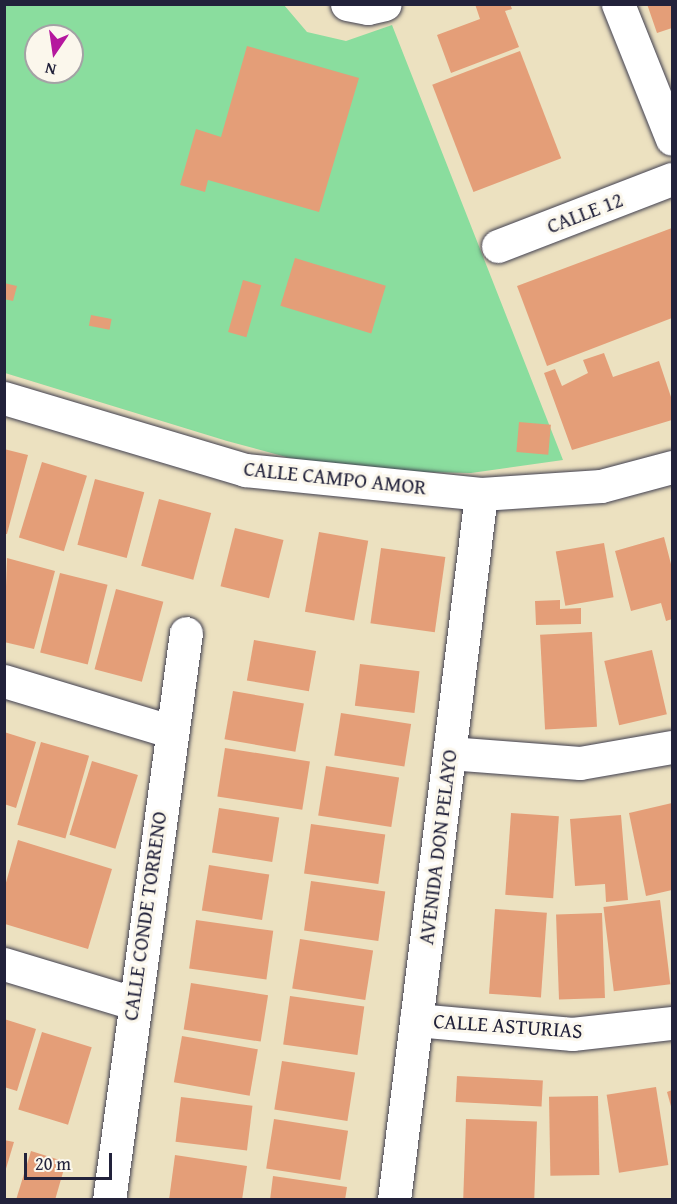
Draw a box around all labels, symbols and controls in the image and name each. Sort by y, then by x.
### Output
north arrow [24,24,84,84]
text: N [42,57,58,82]
street label: CALLE 12 [543,187,627,239]
street label: CALLE CAMPO AMOR [242,456,428,500]
street label: AVENIDA DON PELAYO [414,748,462,946]
street label: CALLE CONDE TORRENO [118,810,172,1022]
street label: CALLE ASTURIAS [433,1008,583,1044]
scale bar [27,1141,116,1179]
text: 20 m [35,1150,71,1177]

